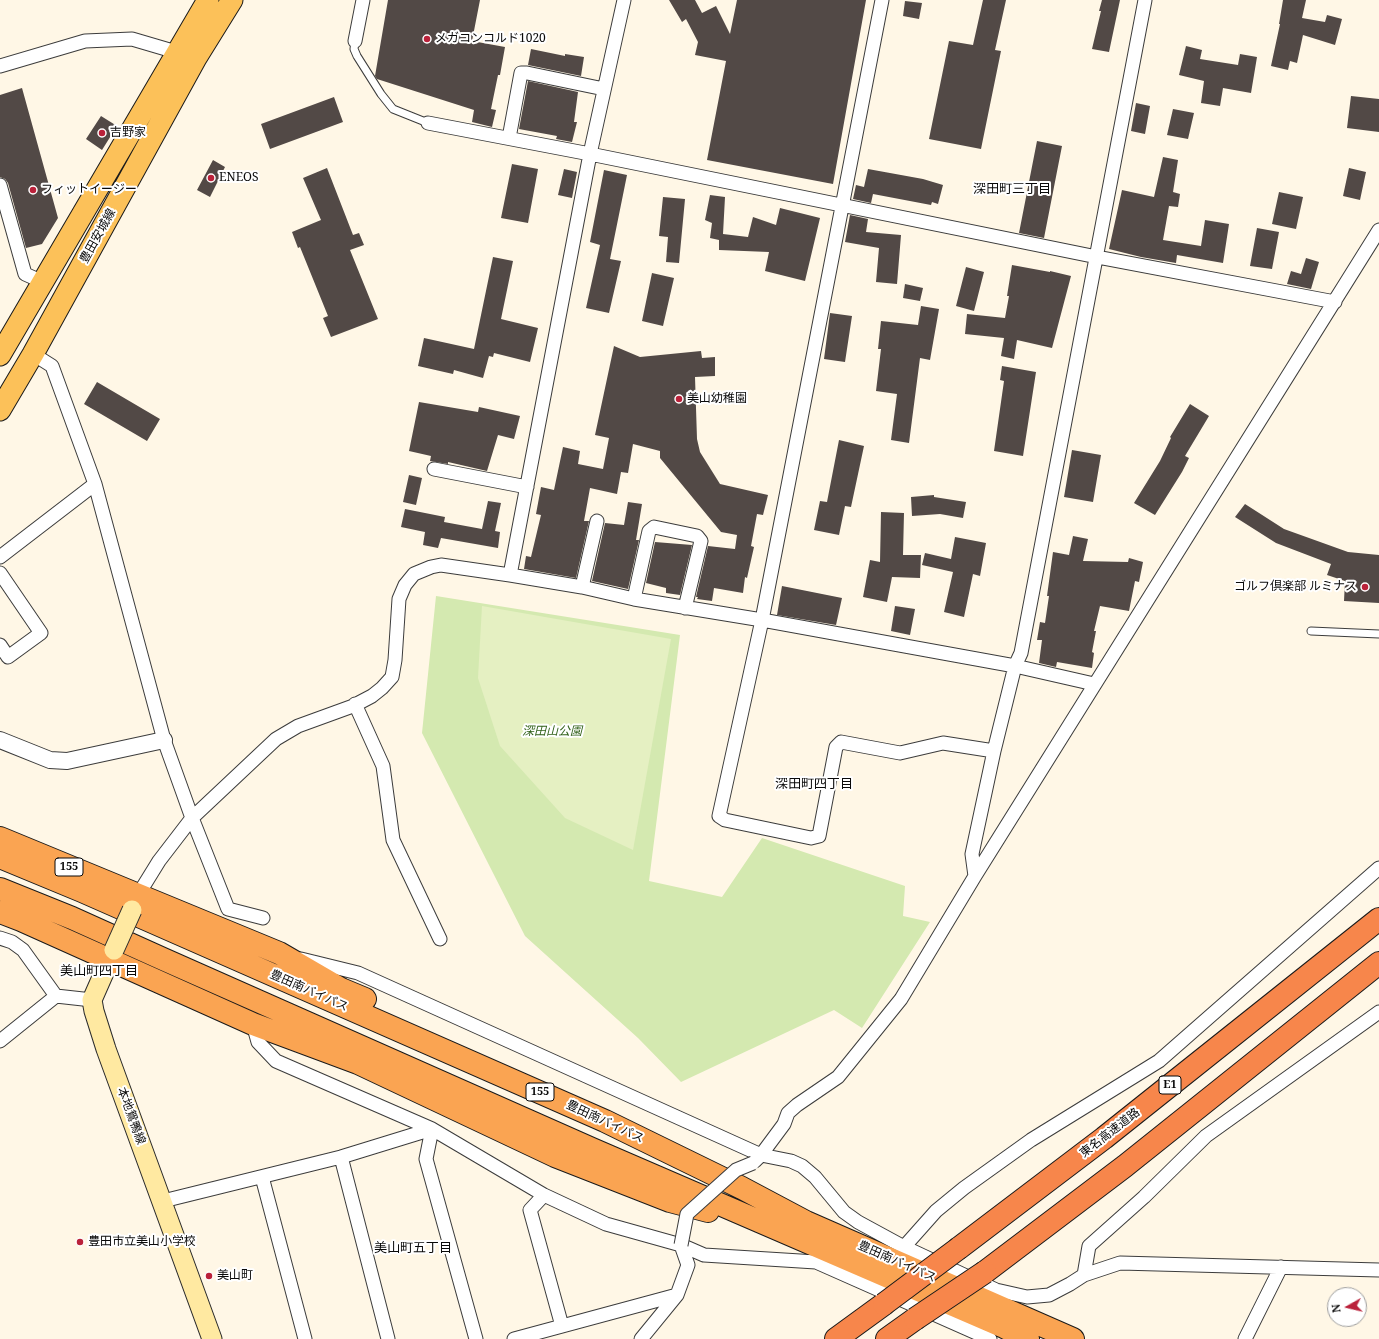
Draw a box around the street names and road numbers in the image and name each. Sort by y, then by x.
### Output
street label: 豊田安城線 [77,206,119,266]
road number: 155 [55,858,83,876]
street label: 豊田南バイパス [268,967,350,1015]
road number: E1 [1159,1076,1181,1094]
road number: 155 [526,1083,554,1101]
street label: 本地鴛鴨線 [114,1085,148,1147]
street label: 豊田南バイパス [564,1098,646,1146]
street label: 東名高速道路 [1077,1105,1143,1161]
street label: 豊田南バイパス [856,1238,938,1286]

